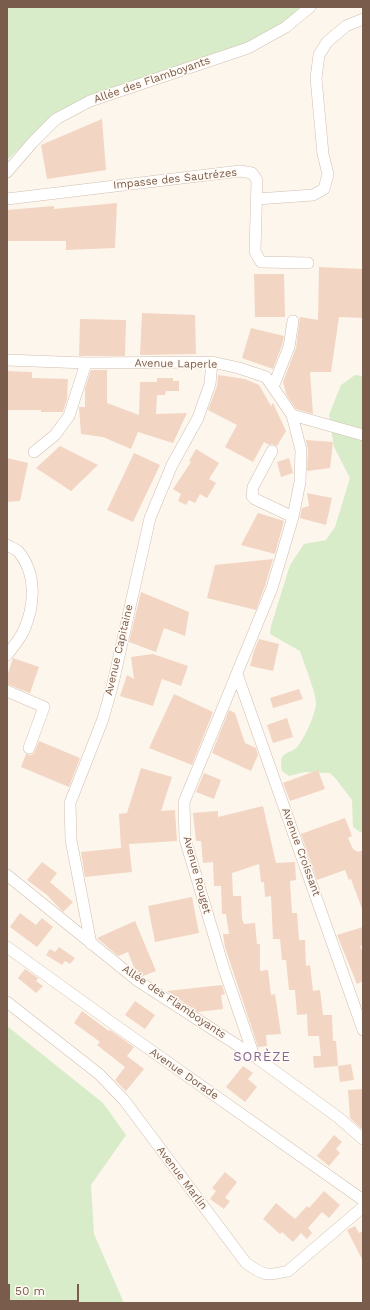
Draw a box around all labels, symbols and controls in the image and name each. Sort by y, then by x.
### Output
street label: Allée des Flamboyants [92,54,212,106]
street label: Impasse des Sautrézes [112,166,238,192]
street label: Avenue Laperle [134,357,218,371]
street label: Avenue Capitaine [102,603,136,697]
street label: Avenue Croissant [279,806,323,898]
street label: Avenue Rouget [180,835,214,915]
street label: Allée des Flamboyants [120,962,228,1042]
street label: Avenue Dorade [147,1045,221,1103]
district label: SORÈZE [233,1049,291,1065]
street label: Avenue Marlin [154,1144,210,1212]
scale bar [10,1276,81,1302]
text: 50 m [15,1284,45,1298]

